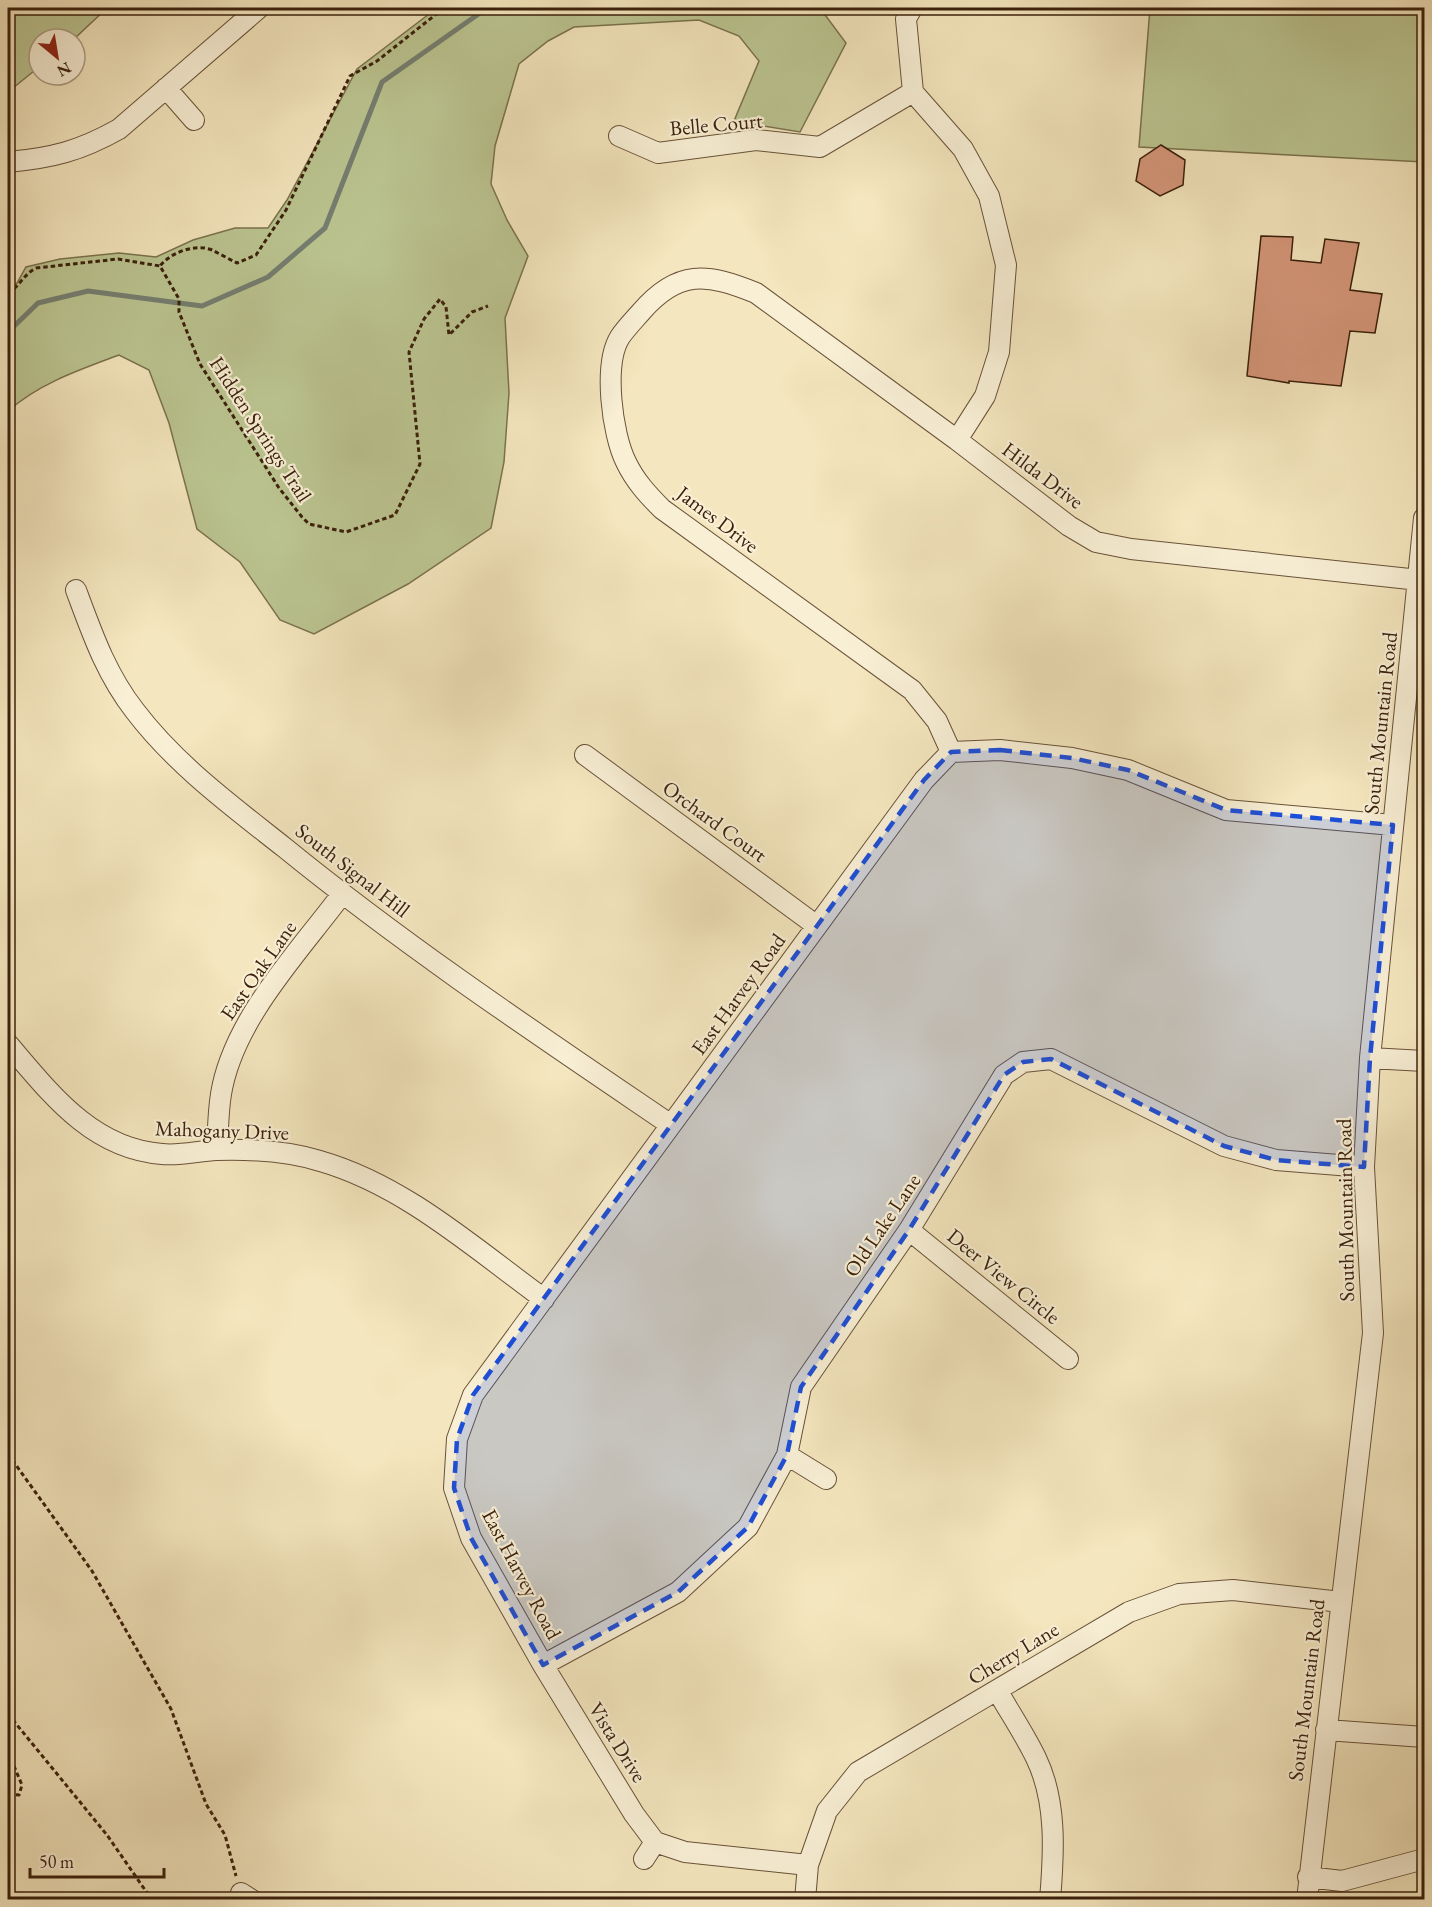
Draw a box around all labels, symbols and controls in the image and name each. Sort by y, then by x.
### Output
north arrow [27,27,87,87]
text: N [53,57,75,82]
street label: Belle Court [669,106,764,142]
street label: Hidden Springs Trail [204,351,318,507]
street label: Hilda Drive [997,436,1089,514]
street label: James Drive [670,478,764,559]
street label: South Mountain Road [1357,630,1403,816]
street label: Orchard Court [657,774,773,868]
street label: South Signal Hill [290,817,416,923]
street label: East Oak Lane [214,915,302,1025]
street label: East Harvey Road [685,928,791,1060]
street label: Mahogany Drive [155,1114,289,1146]
street label: South Mountain Road [1330,1118,1360,1302]
street label: Old Lake Lane [838,1168,926,1282]
street label: Deer View Circle [942,1222,1066,1330]
street label: East Harvey Road [476,1504,568,1644]
street label: South Mountain Road [1281,1597,1331,1783]
street label: Cherry Lane [963,1615,1063,1691]
street label: Vista Drive [583,1697,653,1787]
scale bar [30,1841,164,1879]
text: 50 m [39,1850,74,1873]

